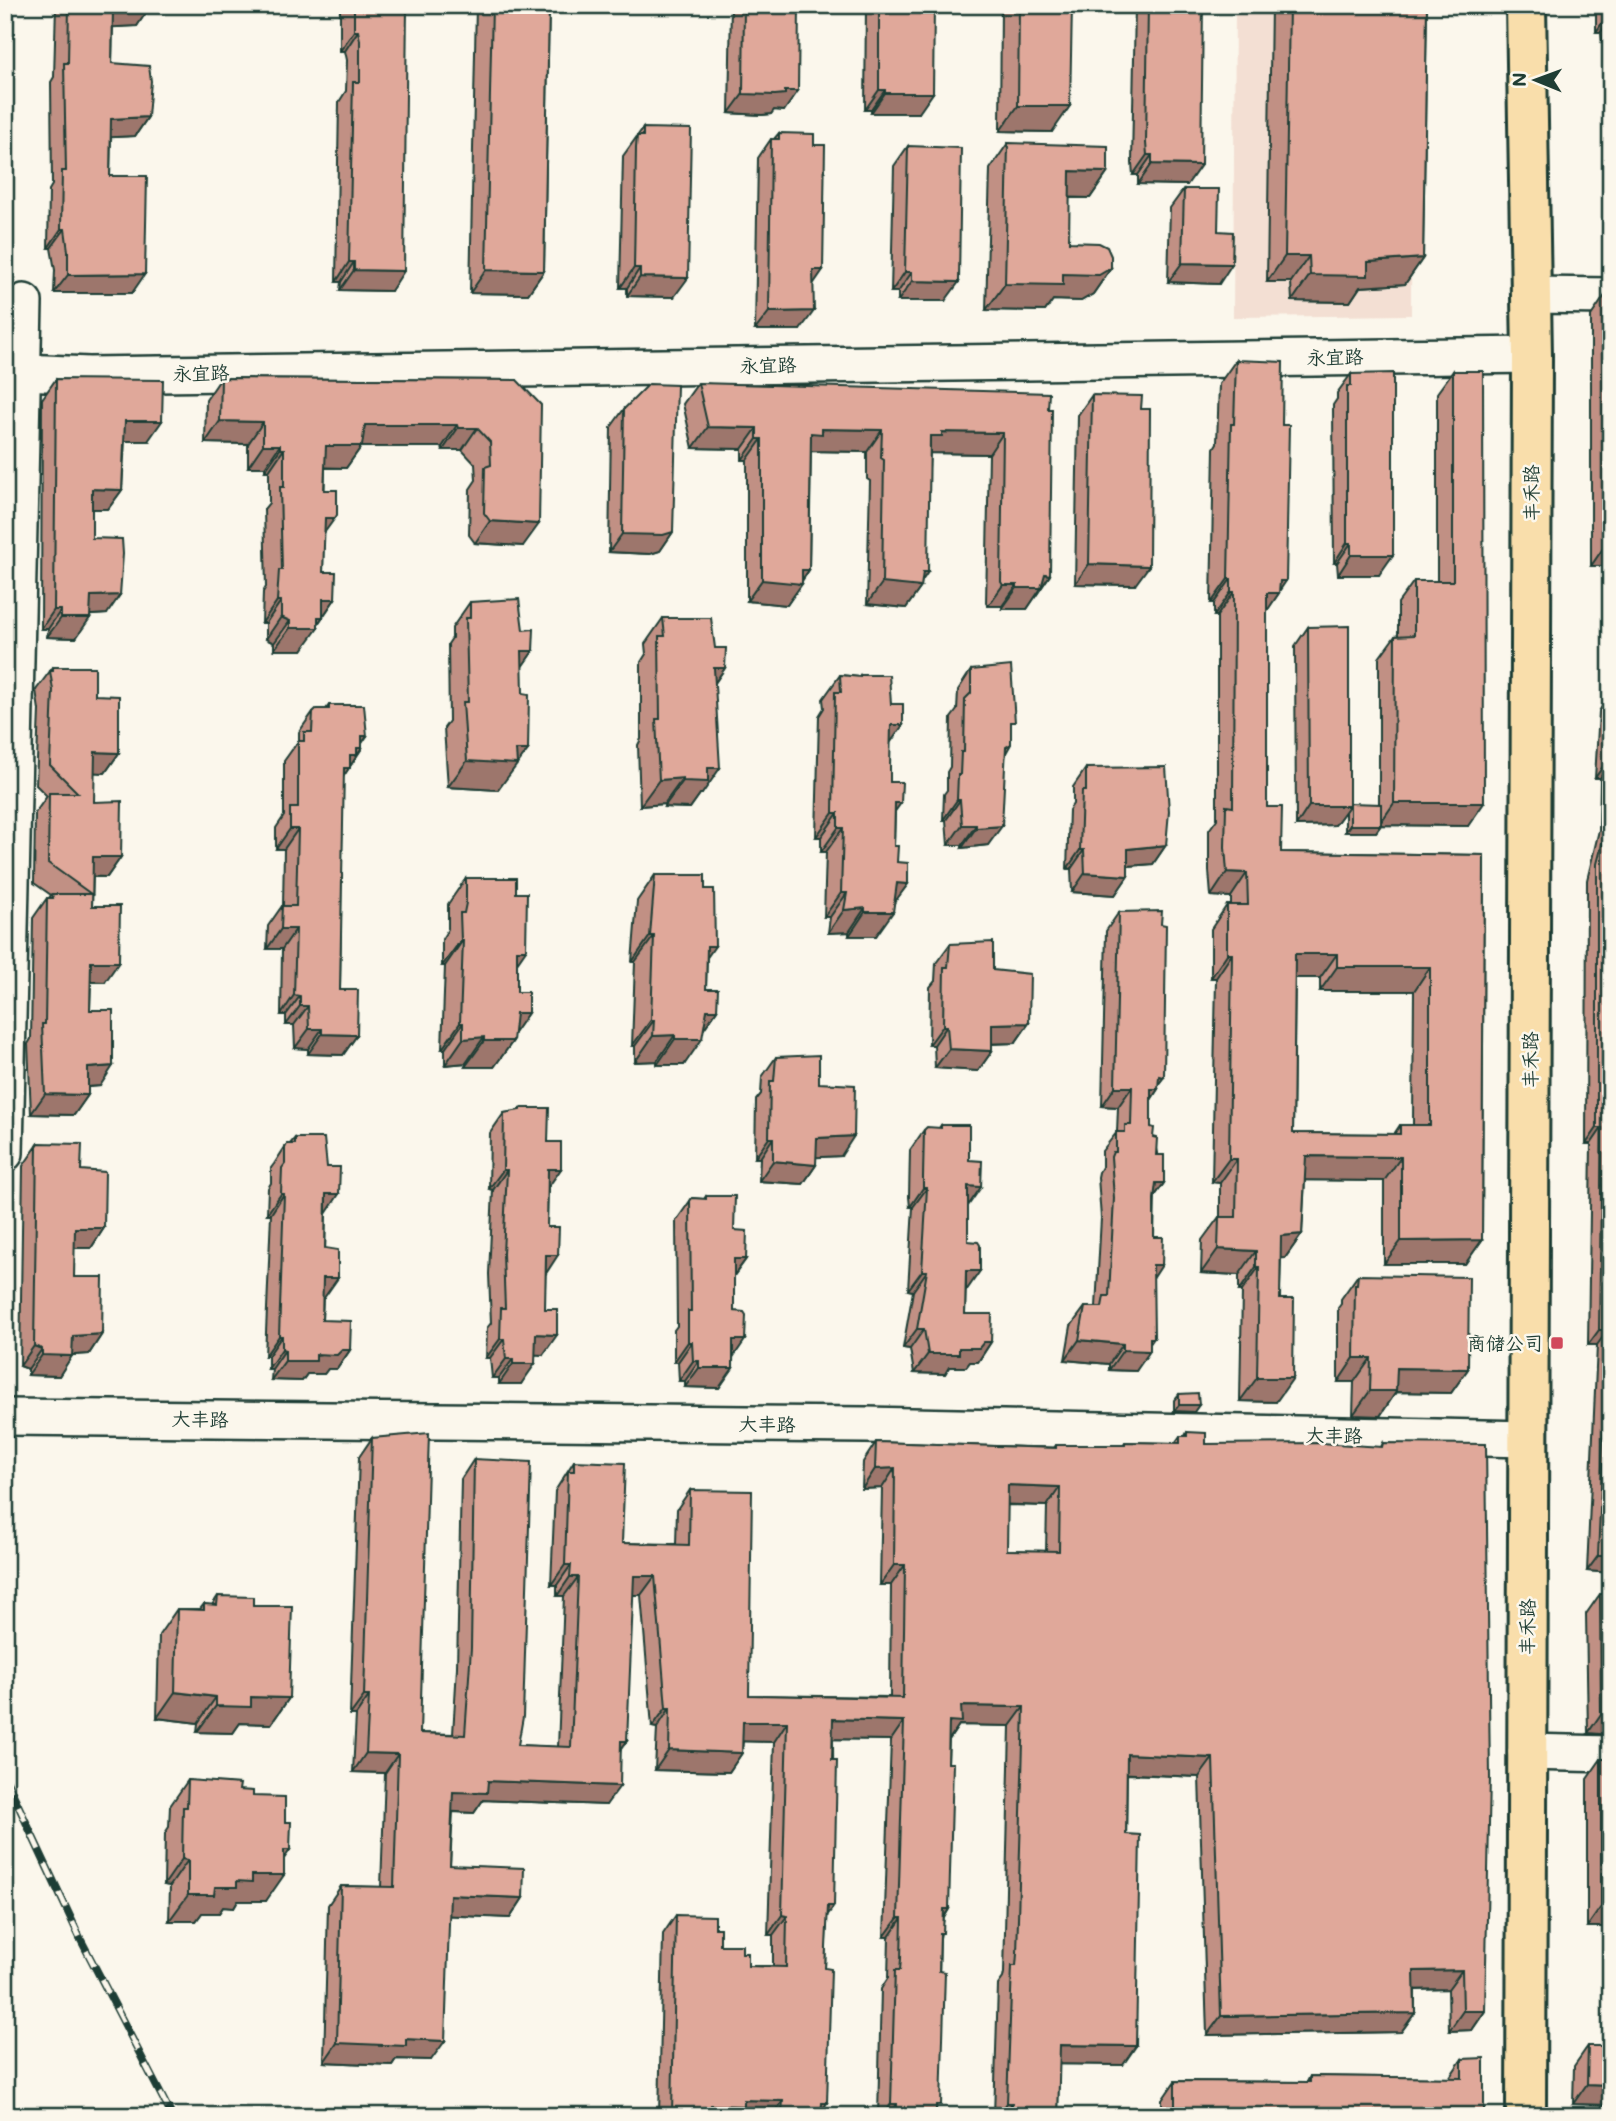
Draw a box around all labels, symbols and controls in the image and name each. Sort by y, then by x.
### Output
north arrow [1500,46,1570,116]
text: N [1506,72,1531,87]
street label: 永宜路 [1306,344,1364,369]
street label: 永宜路 [739,352,797,377]
street label: 永宜路 [172,360,230,385]
street label: 丰禾路 [1518,464,1543,522]
street label: 丰禾路 [1517,1031,1542,1089]
place label: 商储公司 [1467,1330,1543,1355]
marker: 商储公司 [1549,1335,1565,1351]
street label: 大丰路 [171,1406,229,1431]
street label: 大丰路 [738,1411,796,1436]
street label: 大丰路 [1305,1422,1363,1447]
street label: 丰禾路 [1514,1598,1539,1656]

